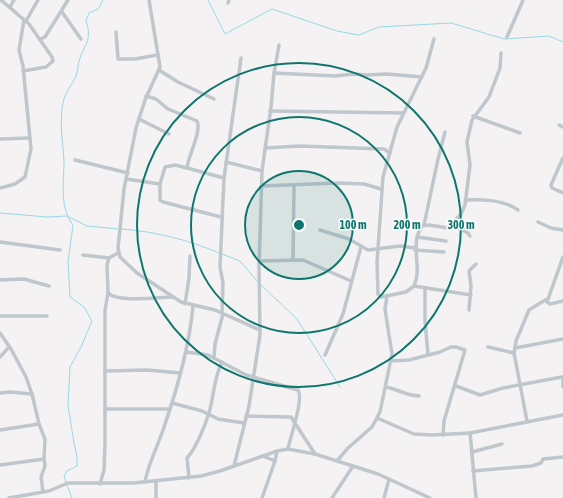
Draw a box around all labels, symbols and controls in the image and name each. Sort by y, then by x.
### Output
centre of rings [292,218,306,232]
text: 100 m [339,218,367,232]
text: 200 m [393,218,421,232]
text: 300 m [447,218,475,232]

